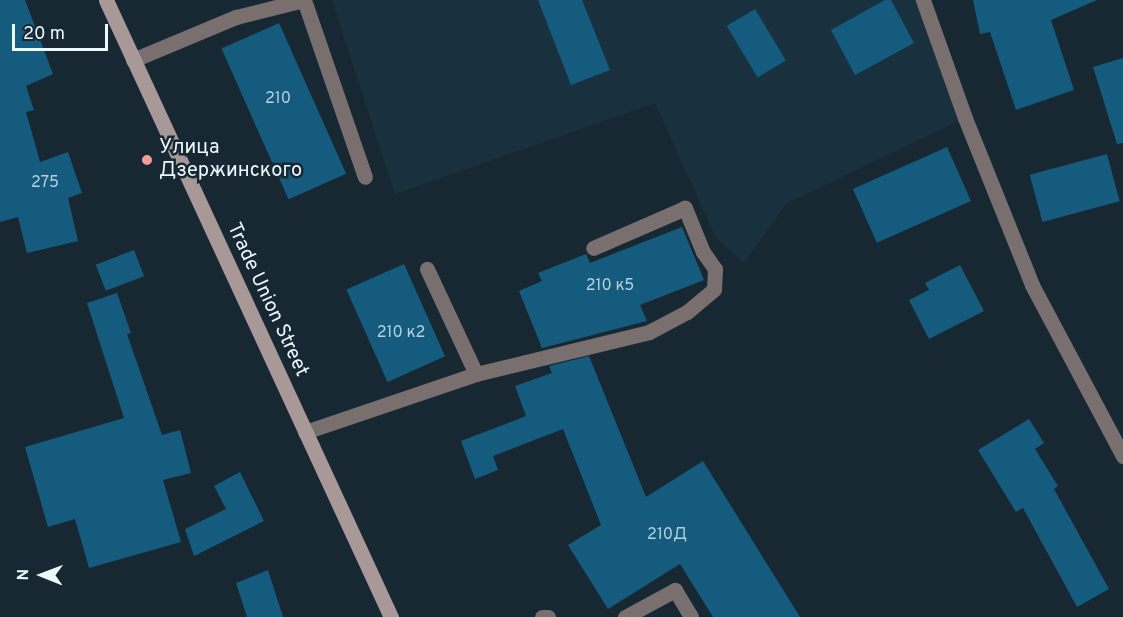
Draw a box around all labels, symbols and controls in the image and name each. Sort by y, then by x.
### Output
scale bar [15,12,111,50]
text: 20 m [23,23,65,46]
house number: 210 [265,89,291,109]
place label: Улица Дзержинского [159,136,302,183]
marker: Улица Дзержинского [140,153,154,167]
house number: 275 [31,173,59,193]
street label: Trade Union Street [221,219,313,381]
house number: 210 к5 [586,276,634,296]
house number: 210 к2 [377,323,425,343]
house number: 210Д [647,525,687,545]
north arrow [12,545,72,605]
text: N [14,569,34,581]

